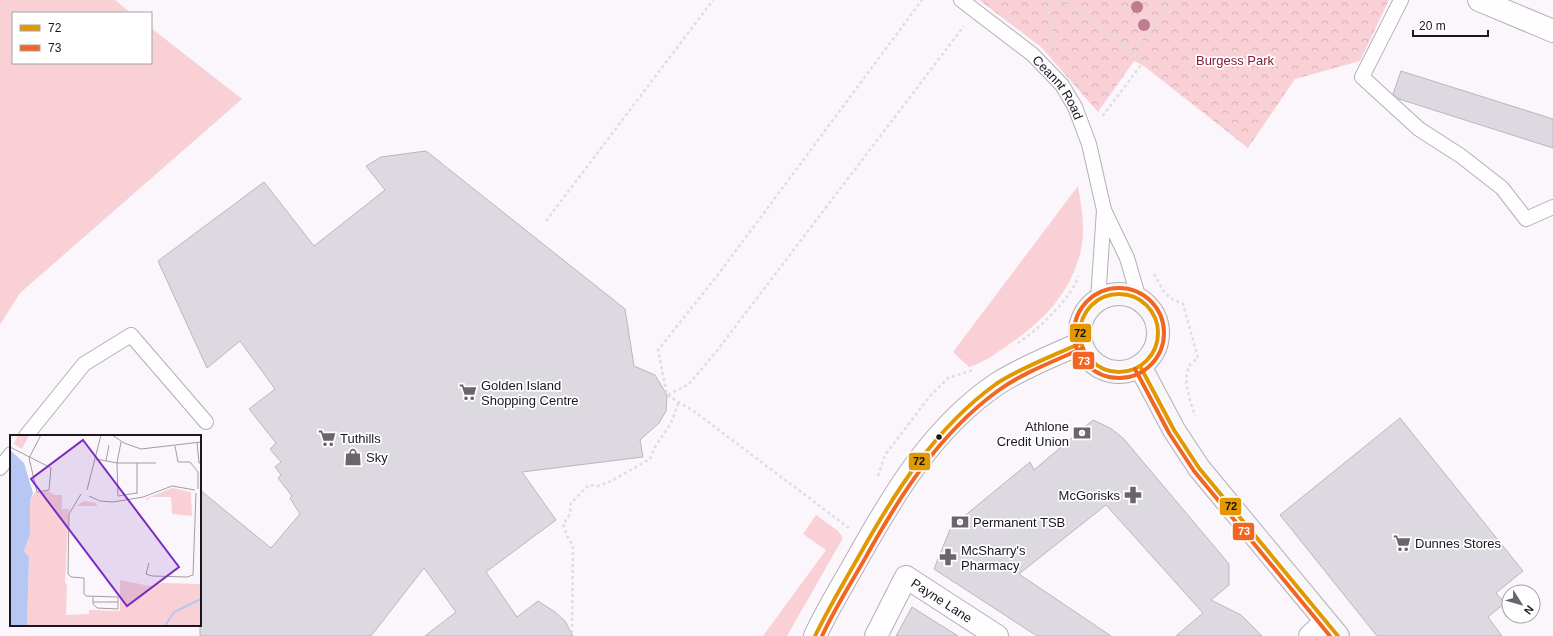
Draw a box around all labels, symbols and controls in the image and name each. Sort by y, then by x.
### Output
legend [12,12,152,64]
scale bar [1413,12,1488,38]
text: 20 m [1419,19,1446,33]
text: 72 [48,21,62,35]
text: 73 [48,41,62,55]
street label: Ceannt Road [1029,52,1086,121]
park label: Burgess Park [1196,53,1275,68]
line badge: 72 [1069,323,1092,343]
text: 72 [1074,327,1086,339]
line badge: 73 [1072,351,1095,370]
text: 73 [1078,355,1090,367]
place label: Golden Island Shopping Centre [481,378,579,408]
supermarket icon: Golden Island Shopping Centre [458,382,478,402]
place label: Athlone Credit Union [997,419,1069,449]
bank icon: Athlone Credit Union [1072,423,1092,443]
supermarket icon: Tuthills [317,428,337,448]
place label: Tuthills [340,431,381,446]
unlabelled marker [934,432,944,442]
inset map [10,435,201,626]
shop icon: Sky [343,447,363,467]
place label: Sky [366,450,388,465]
line badge: 72 [908,452,931,471]
text: 72 [913,455,925,467]
pharmacy icon: McGorisks [1123,485,1143,505]
place label: McGorisks [1059,488,1120,503]
line badge: 72 [1219,497,1242,516]
text: 72 [1225,500,1237,512]
bank icon: Permanent TSB [950,512,970,532]
place label: Permanent TSB [973,515,1065,530]
line badge: 73 [1232,522,1255,541]
text: 73 [1238,525,1250,537]
supermarket icon: Dunnes Stores [1392,533,1412,553]
place label: Dunnes Stores [1415,536,1501,551]
place label: McSharry's Pharmacy [961,543,1026,573]
pharmacy icon: McSharry's Pharmacy [938,547,958,567]
street label: Payne Lane [908,576,975,626]
north arrow [1501,584,1541,624]
text: N [1522,603,1536,617]

